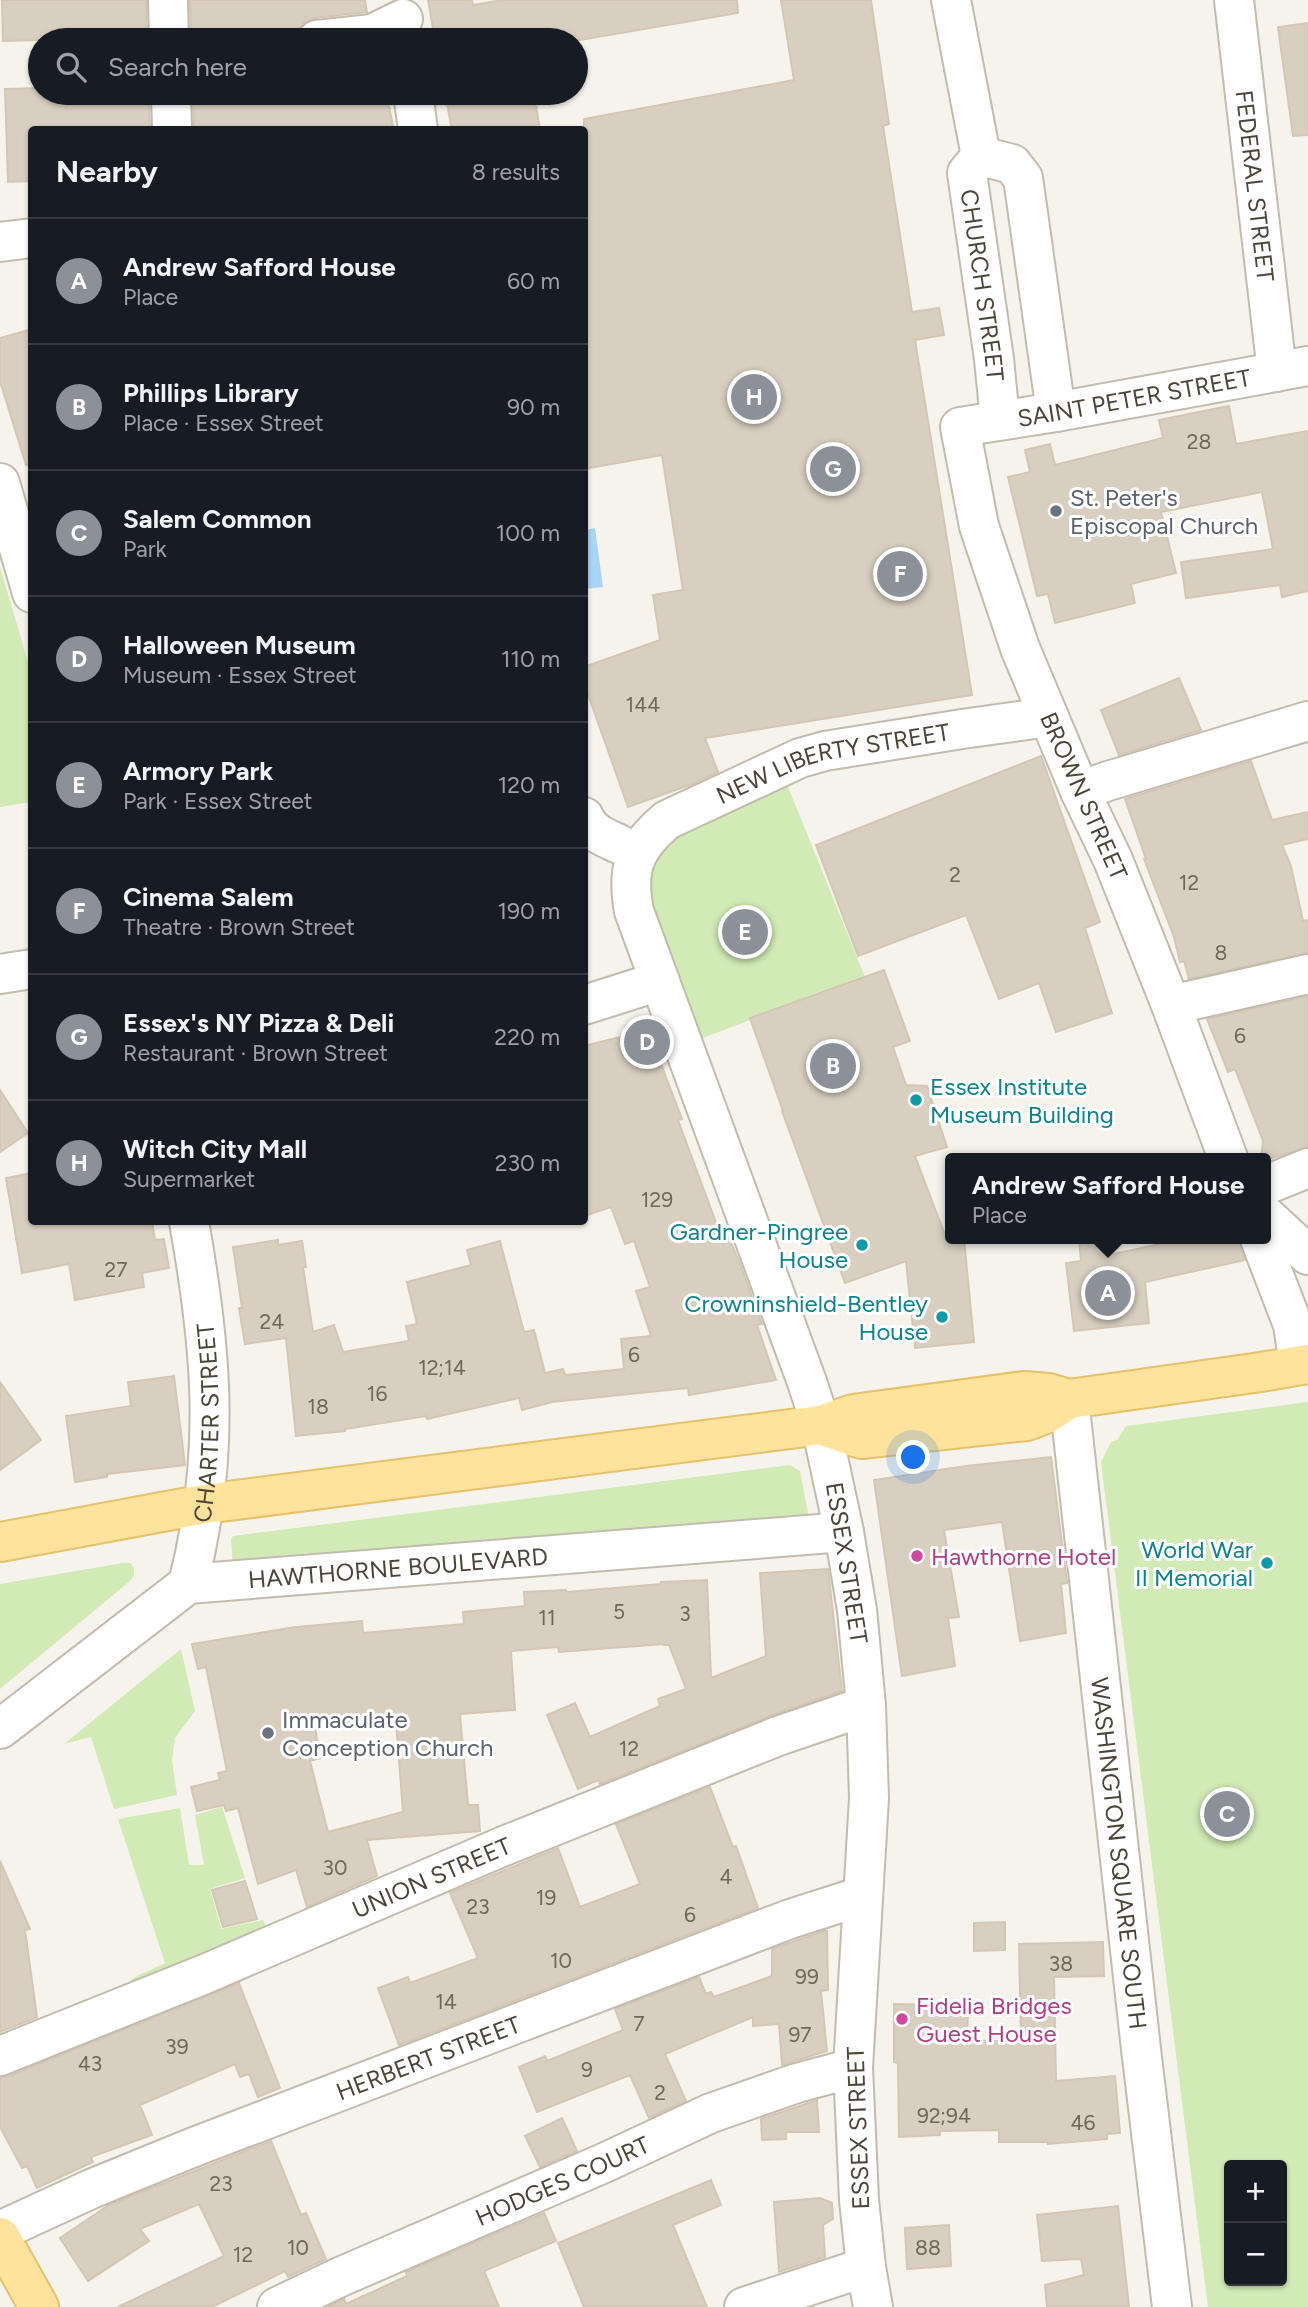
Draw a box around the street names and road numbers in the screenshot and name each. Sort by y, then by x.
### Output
street label: FEDERAL STREET [1230,89,1281,283]
street label: CHURCH STREET [955,187,1011,382]
street label: SAINT PETER STREET [1015,362,1253,432]
street label: BROWN STREET [1034,708,1134,884]
street label: NEW LIBERTY STREET [711,717,952,810]
street label: CHARTER STREET [187,1322,224,1524]
street label: ESSEX STREET [820,1480,874,1646]
street label: HAWTHORNE BOULEVARD [247,1541,549,1594]
street label: WASHINGTON SQUARE SOUTH [1085,1676,1153,2031]
street label: UNION STREET [348,1830,515,1924]
street label: HERBERT STREET [332,2009,524,2106]
street label: ESSEX STREET [841,2046,875,2210]
street label: HODGES COURT [471,2129,654,2231]

